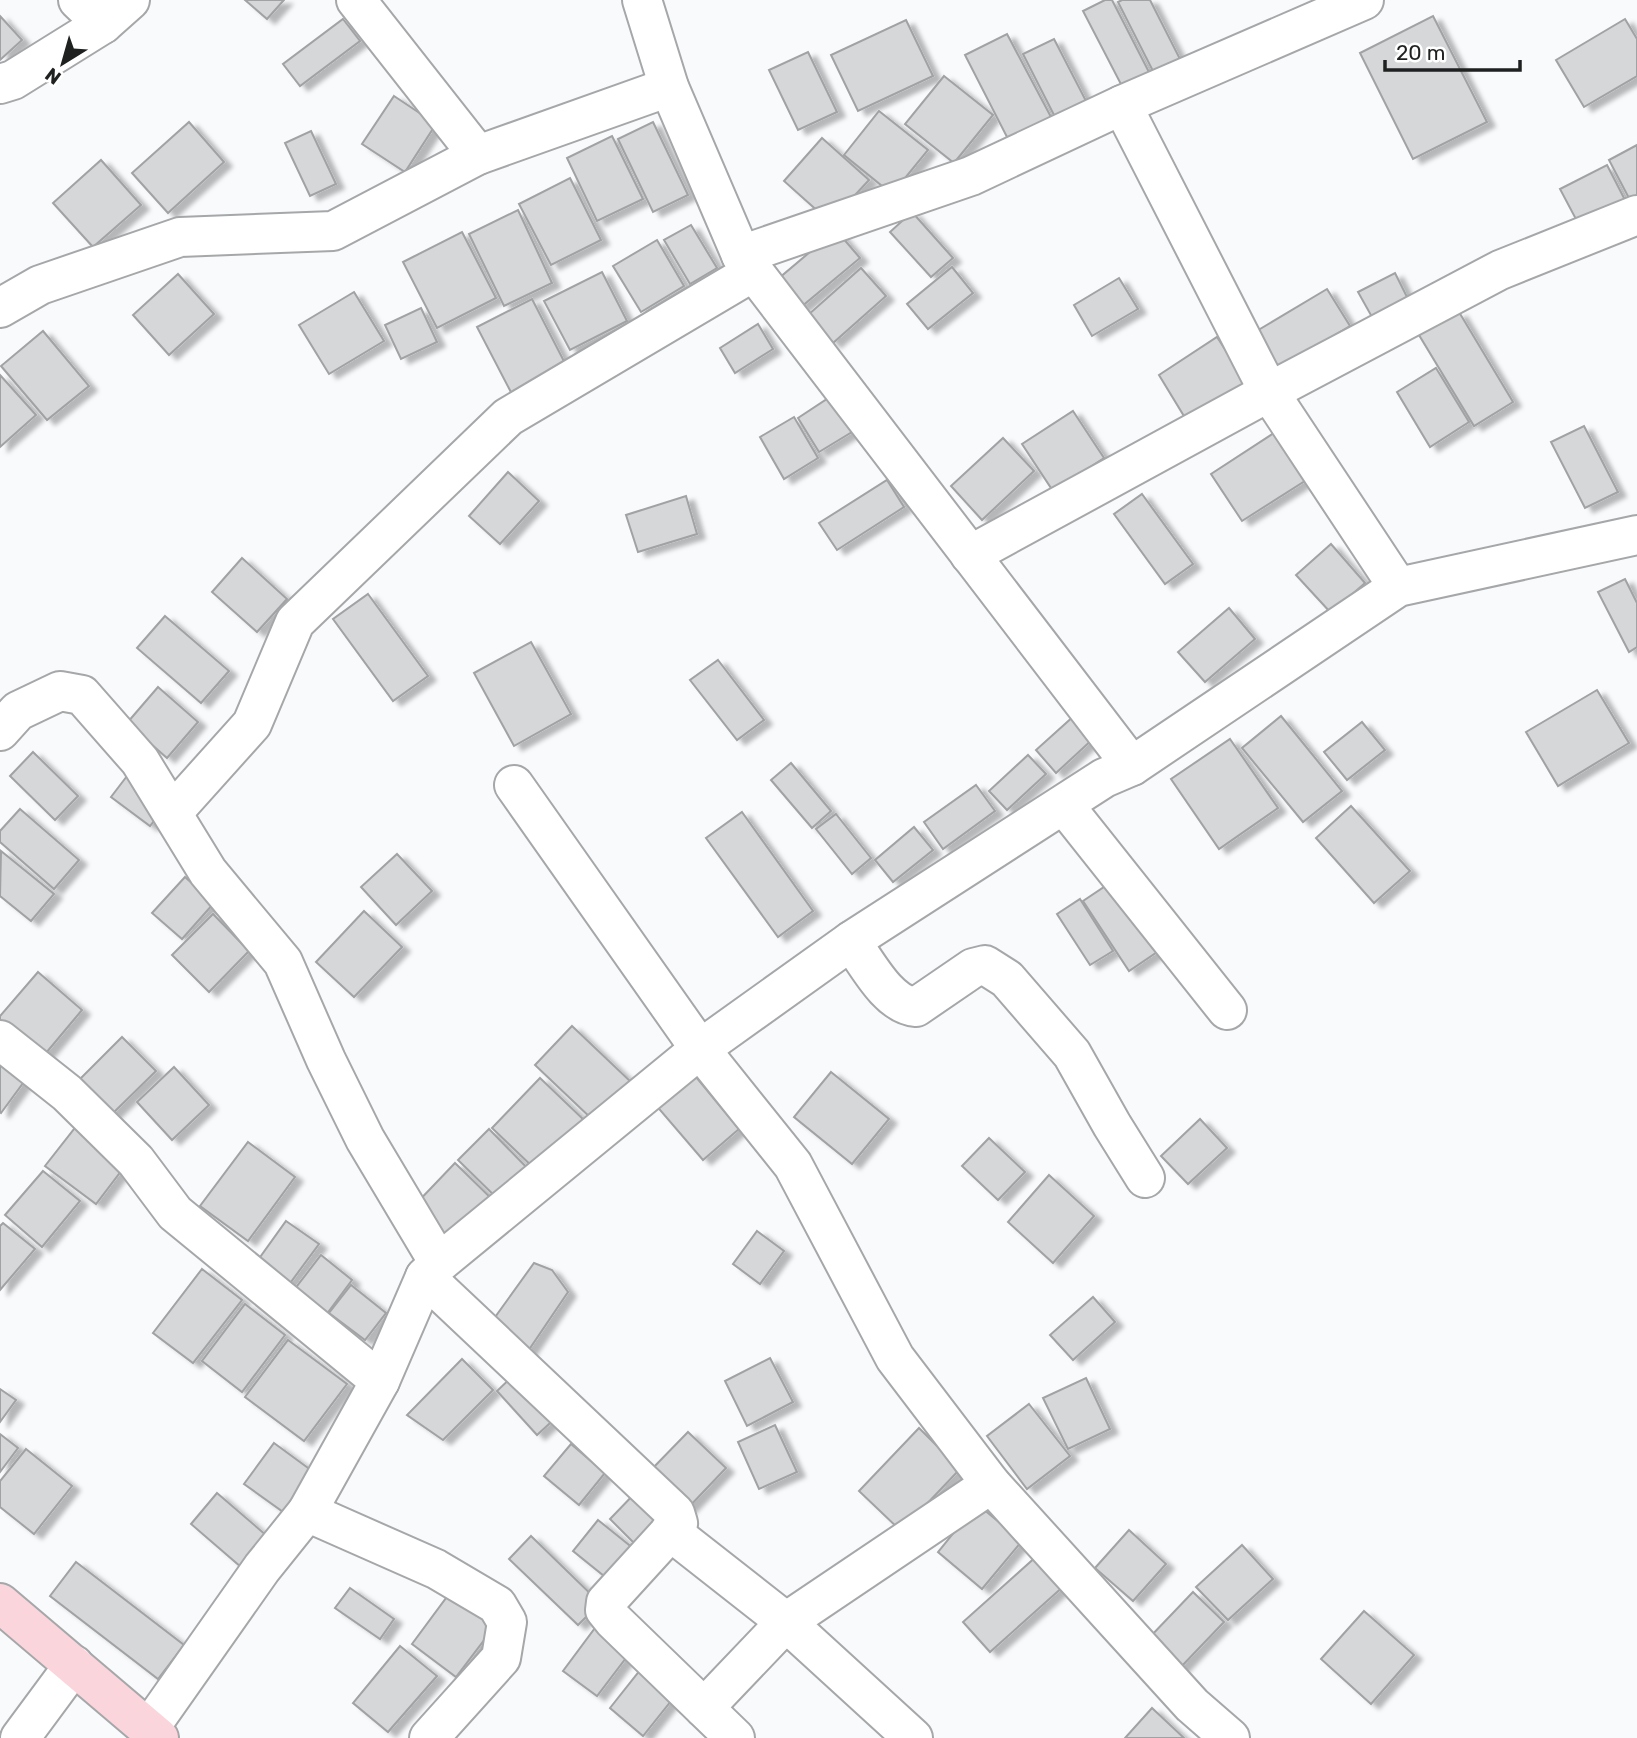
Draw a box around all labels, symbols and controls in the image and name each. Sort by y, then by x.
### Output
north arrow [28,28,98,98]
scale bar [1385,28,1520,72]
text: 20 m [1396,40,1445,65]
text: N [41,63,65,89]

